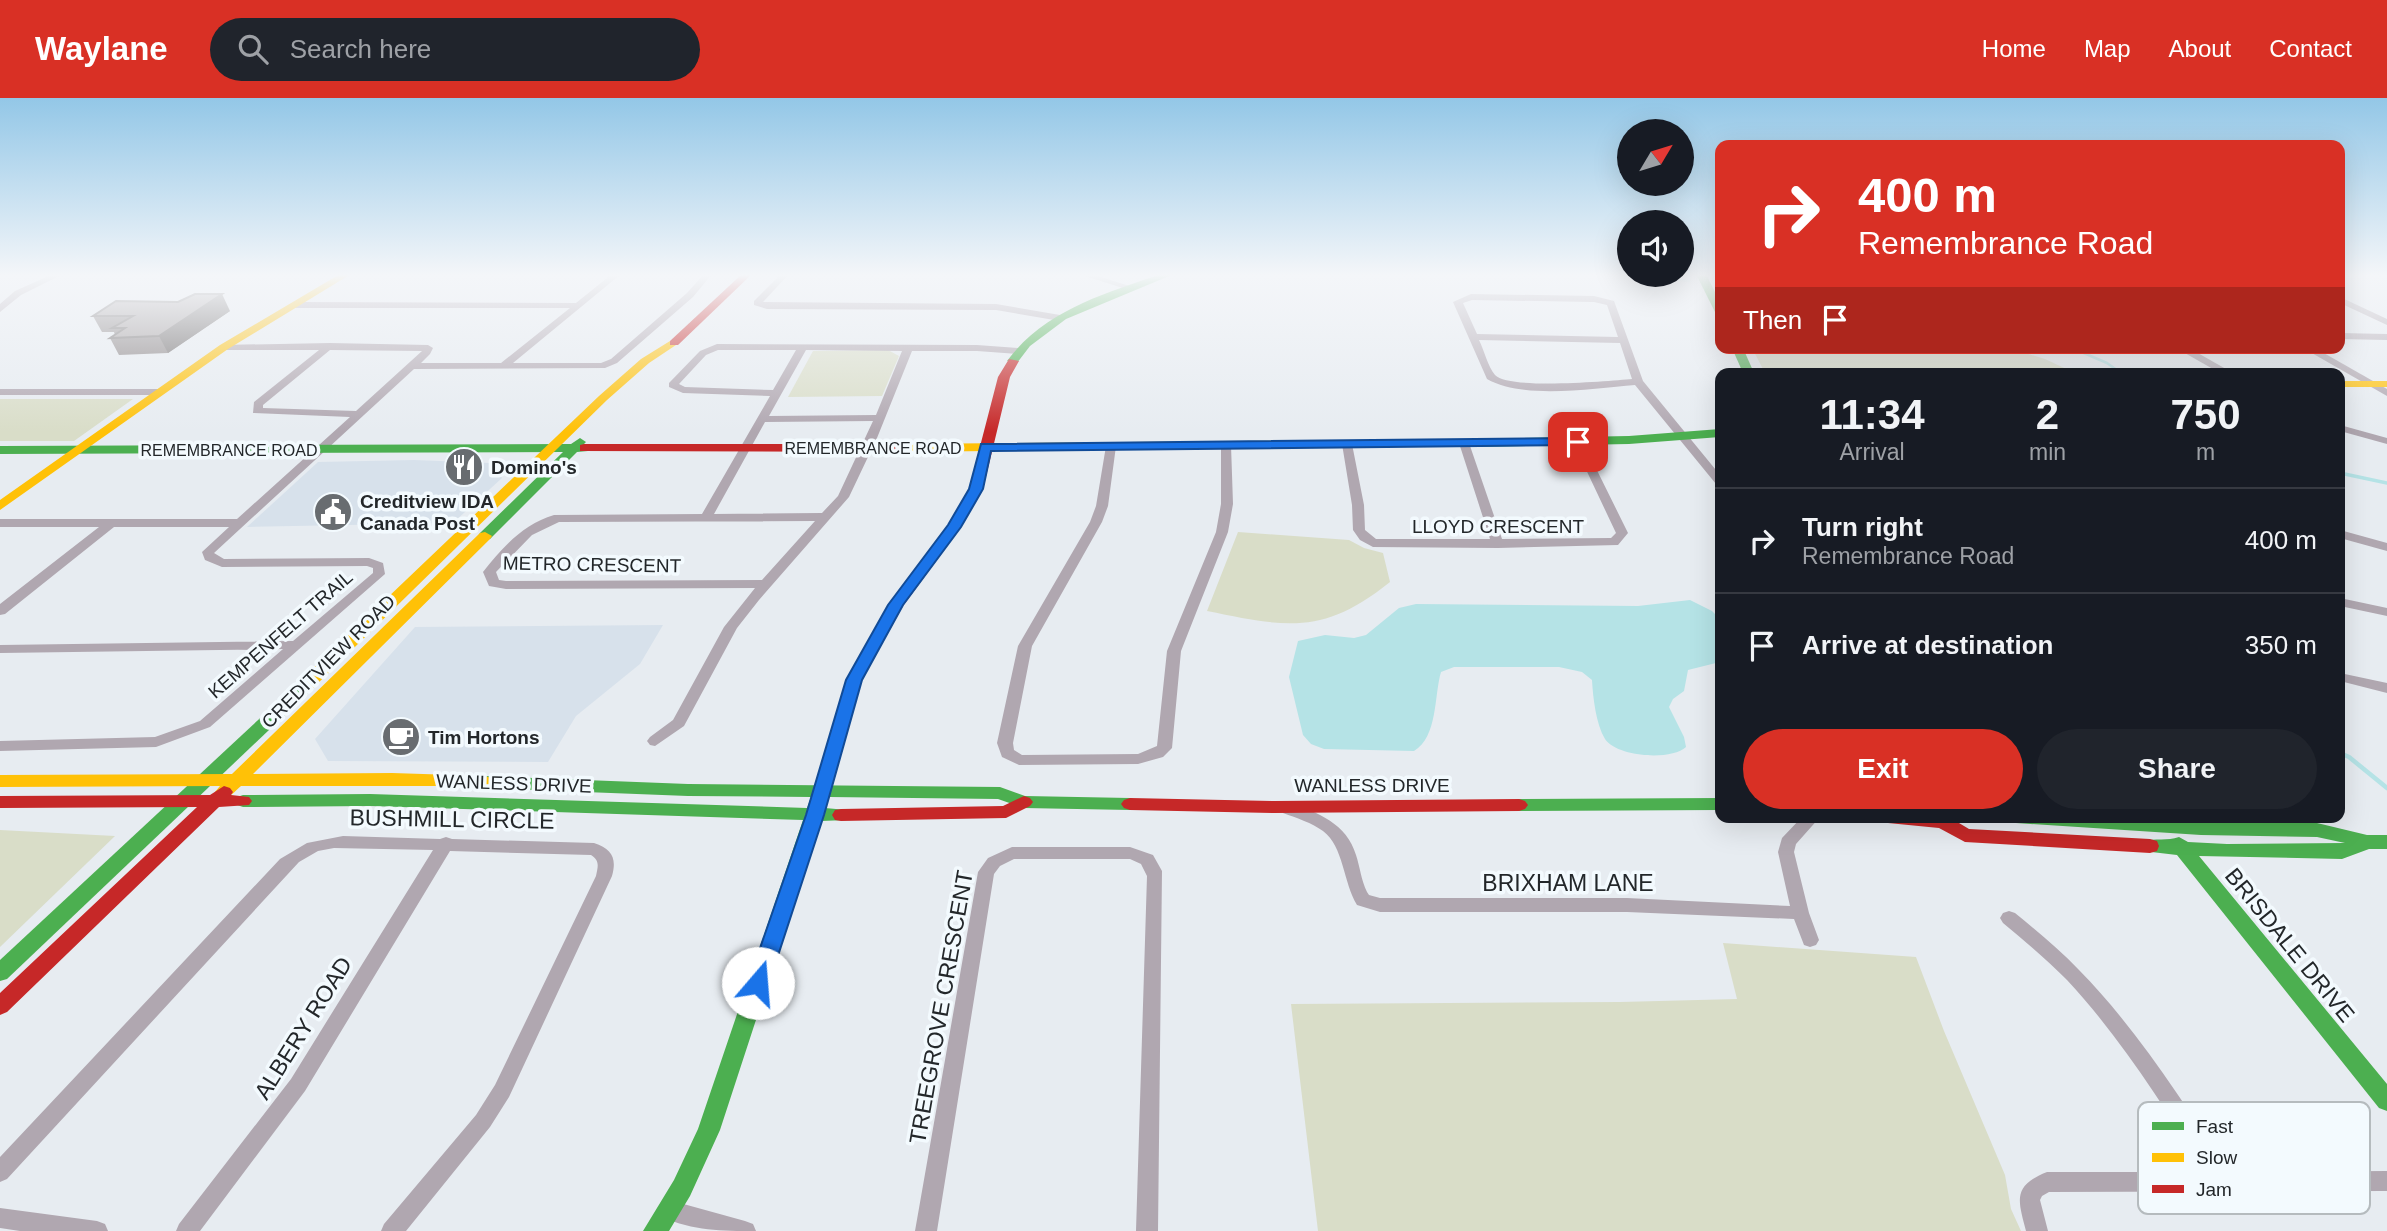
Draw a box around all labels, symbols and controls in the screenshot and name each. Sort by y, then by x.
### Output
search box [210,18,700,81]
text: Waylane [35,30,168,67]
icon: search [234,30,272,68]
text: Search here [290,34,431,64]
text: Home [1982,35,2046,62]
text: Map [2084,35,2131,62]
text: About [2169,35,2231,62]
text: Contact [2269,35,2352,62]
north arrow [1617,119,1694,196]
map controls [1617,119,1694,287]
icon: right [1743,168,1834,259]
text: 400 m [1858,168,1997,222]
button: sound [1617,210,1694,287]
text: Remembrance Road [1858,225,2153,261]
icon: arrive [1816,301,1854,339]
text: Then [1743,305,1802,335]
text: 11:34 [1819,391,1925,438]
text: 2 [2036,391,2059,438]
text: 750 [2170,391,2241,438]
pin [1548,412,1608,472]
icon: arrive [1559,423,1597,461]
text: Arrival [1839,439,1905,465]
text: min [2029,439,2066,465]
text: m [2196,439,2215,465]
street label: REMEMBRANCE ROAD [785,440,961,457]
street label: REMEMBRANCE ROAD [141,442,317,459]
restaurant icon: Domino's [443,446,485,488]
place label: Domino's [491,457,577,478]
public building icon: Creditview IDA Canada Post [312,491,354,533]
place label: Creditview IDA Canada Post [360,491,494,534]
text: Turn right [1802,512,1923,542]
street label: LLOYD CRESCENT [1412,516,1584,537]
icon: right [1743,522,1781,560]
text: 400 m [2245,525,2317,555]
text: Remembrance Road [1802,543,2014,569]
street label: METRO CRESCENT [503,552,682,577]
street label: KEMPENFELT TRAIL [204,566,357,703]
street label: CREDITVIEW ROAD [257,590,399,732]
icon: arrive [1743,627,1781,665]
text: Arrive at destination [1802,630,2053,660]
text: 350 m [2245,630,2317,660]
cafe icon: Tim Hortons [380,716,422,758]
place label: Tim Hortons [428,727,540,748]
button: Exit [1743,729,2023,809]
button: Share [2037,729,2317,809]
street label: WANLESS DRIVE [436,770,592,797]
street label: WANLESS DRIVE [1294,775,1450,796]
street label: BUSHMILL CIRCLE [349,804,555,834]
street label: BRISDALE DRIVE [2220,863,2360,1027]
street label: TREEGROVE CRESCENT [904,868,978,1146]
street label: BRIXHAM LANE [1482,870,1654,896]
position arrow [721,946,795,1020]
street label: ALBERY ROAD [249,952,357,1104]
legend [2138,1102,2370,1214]
text: Fast [2196,1116,2234,1137]
text: Slow [2196,1147,2237,1168]
text: Jam [2196,1179,2232,1200]

